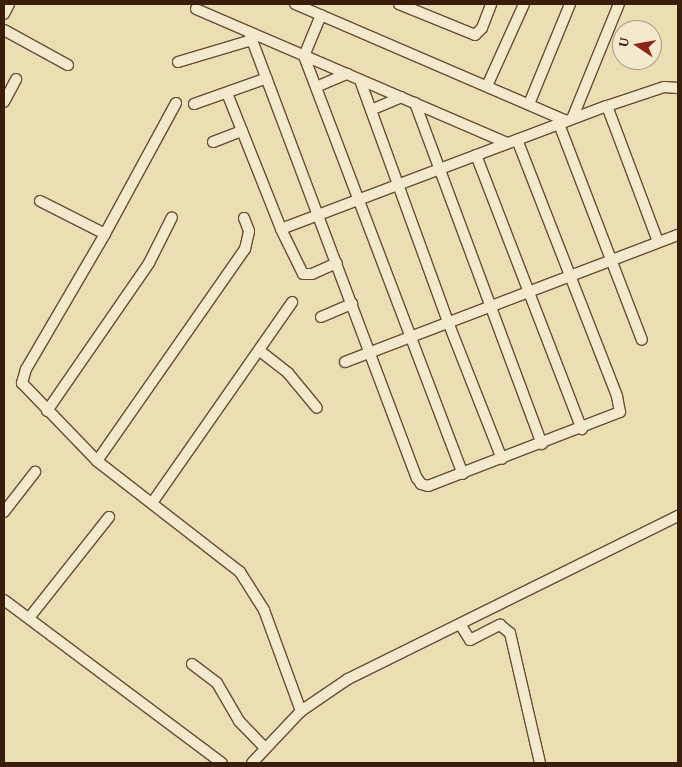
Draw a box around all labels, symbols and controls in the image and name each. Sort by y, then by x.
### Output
north arrow [612,20,662,70]
text: U [613,35,634,49]

